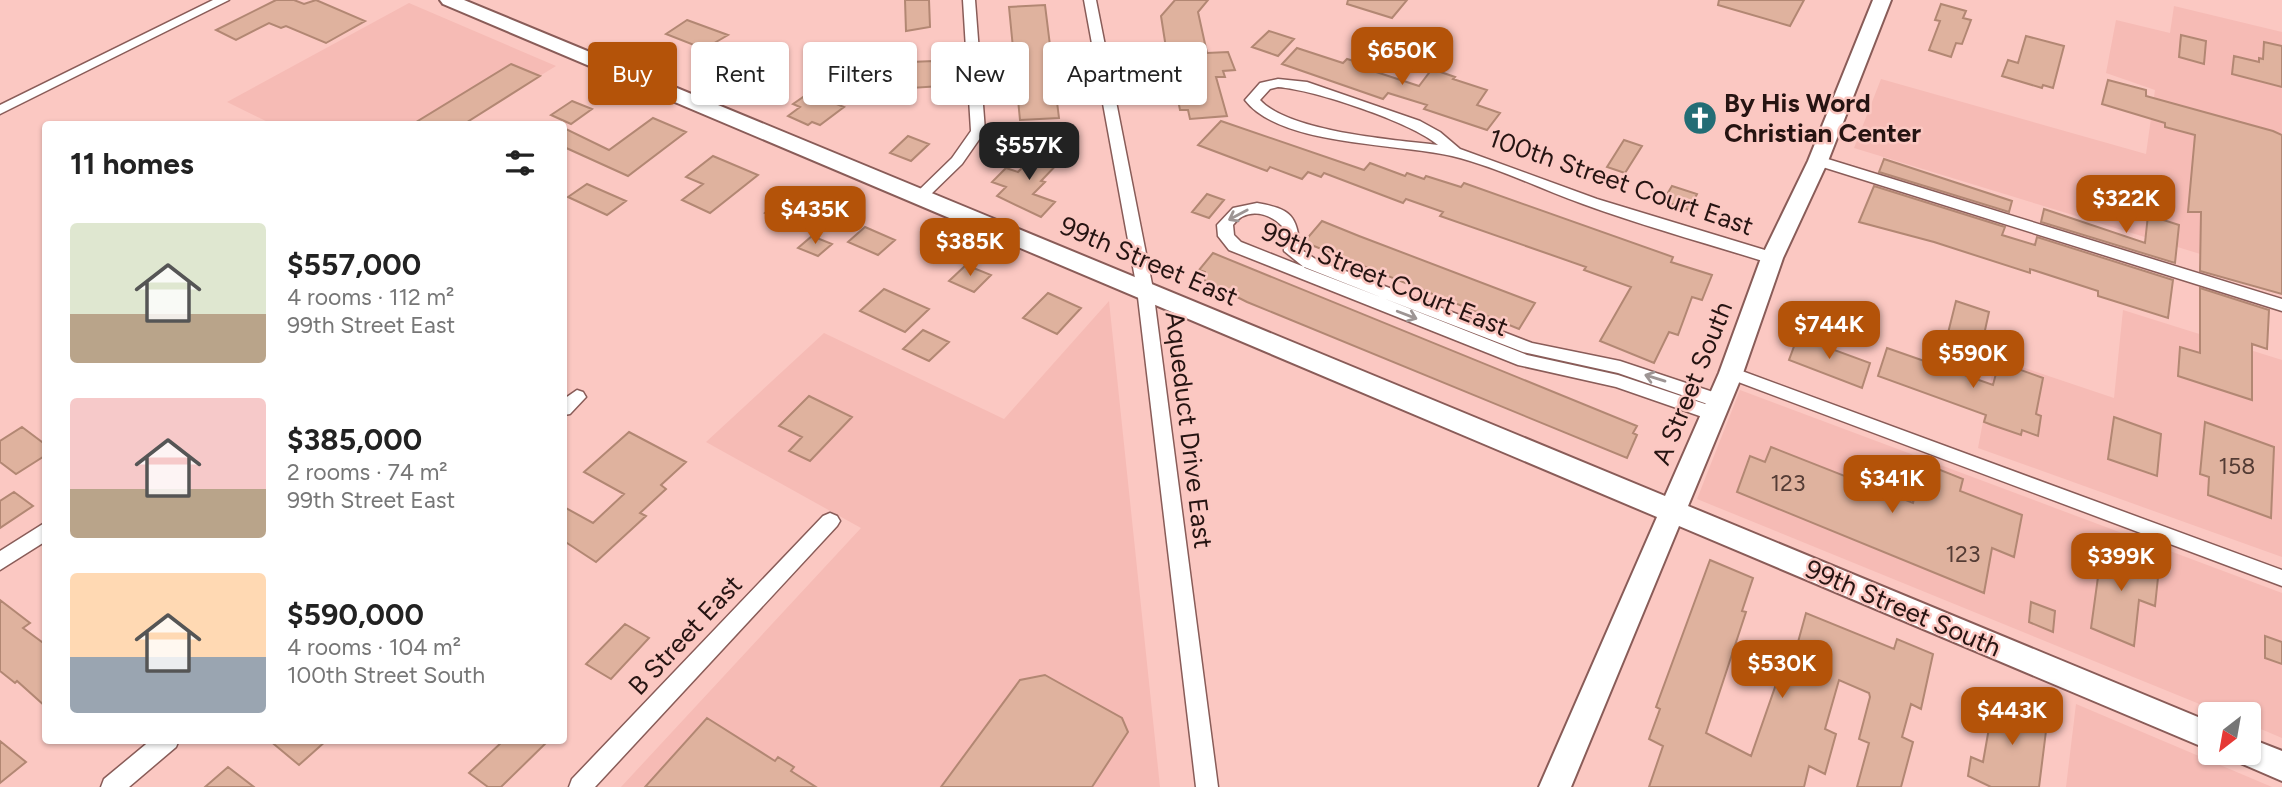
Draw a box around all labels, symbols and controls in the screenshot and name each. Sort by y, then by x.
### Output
pin: $650K [1353,28,1451,87]
text: $650K [1367,36,1437,64]
chip: Buy [588,42,677,105]
chip: Rent [691,42,789,105]
chip: Filters [803,42,917,105]
chip: New [931,42,1029,105]
chip: Apartment [1043,42,1207,105]
place label: By His Word Christian Center [1724,87,1921,149]
church icon: By His Word Christian Center [1681,99,1719,137]
pin: $557K [980,122,1078,182]
street label: 100th Street Court East [1484,122,1758,242]
text: $557K [995,131,1063,159]
icon: filters [501,144,539,182]
text: 11 homes [70,145,194,182]
pin: $322K [2077,176,2175,235]
text: $322K [2092,184,2160,212]
pin: $435K [766,187,864,246]
text: $435K [781,195,849,223]
one-way arrow [1228,208,1248,222]
street label: 99th Street East [1055,209,1243,313]
street label: 99th Street Court East [1257,215,1513,343]
pin: $385K [921,218,1019,278]
text: $385K [936,227,1004,255]
text: $557,000 [287,246,421,283]
icon: home [126,251,210,335]
text: 4 rooms · 112 m² [287,283,454,311]
street label: A Street South [1645,297,1739,469]
pin: $744K [1780,302,1878,361]
one-way arrow [1396,309,1417,322]
street label: Aqueduct Drive East [1159,310,1219,550]
text: $744K [1794,310,1864,338]
text: 99th Street East [287,311,455,339]
pin: $590K [1924,330,2022,390]
text: $590K [1938,339,2008,367]
one-way arrow [1644,370,1666,383]
text: $385,000 [287,421,422,458]
icon: home [126,426,210,510]
house number: 158 [2219,452,2255,480]
pin: $341K [1843,456,1941,515]
text: 2 rooms · 74 m² [287,458,448,486]
text: $341K [1859,464,1925,492]
house number: 123 [1771,469,1805,497]
text: 99th Street East [287,486,455,514]
pin: $399K [2072,534,2170,593]
house number: 123 [1946,540,1980,568]
text: $399K [2087,542,2155,570]
street label: 99th Street South [1800,552,2006,664]
street label: B Street East [621,568,749,702]
text: $590,000 [287,596,424,633]
icon: home [126,601,210,685]
text: 4 rooms · 104 m² [287,633,461,661]
pin: $530K [1733,640,1831,700]
text: $530K [1747,649,1817,677]
text: 100th Street South [287,661,485,689]
pin: $443K [1963,688,2061,747]
text: $443K [1977,696,2047,724]
north arrow [2198,702,2261,765]
map controls [2198,702,2261,765]

